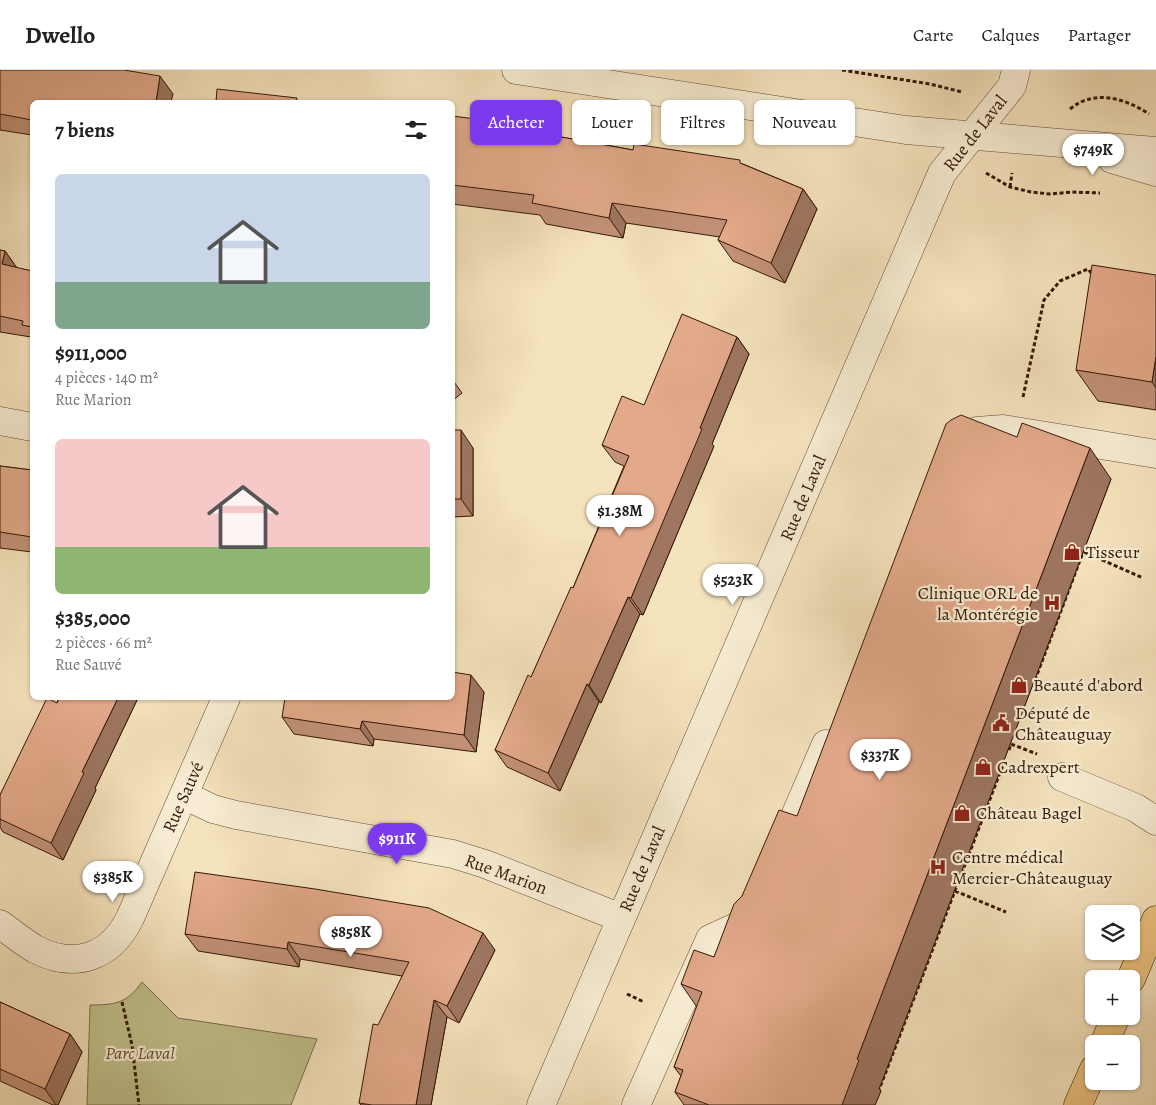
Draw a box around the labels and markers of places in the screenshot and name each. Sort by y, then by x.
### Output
pin: $749K [1058,134,1128,176]
pin: $1.38M [579,494,661,537]
place label: Tisseur [1086,540,1140,564]
shop icon: Tisseur [1062,542,1082,562]
pin: $523K [698,564,768,606]
place label: Clinique ORL de la Montérégie [918,581,1038,626]
hospital icon: Clinique ORL de la Montérégie [1042,593,1062,613]
place label: Beauté d'abord [1033,673,1143,697]
shop icon: Beauté d'abord [1009,675,1029,695]
place label: Député de Châteauguay [1015,701,1112,746]
public building icon: Député de Châteauguay [991,713,1011,733]
pin: $337K [845,738,915,781]
place label: Cadrexpert [997,755,1080,779]
shop icon: Cadrexpert [973,757,993,777]
place label: Château Bagel [976,801,1082,825]
shop icon: Château Bagel [952,803,972,823]
pin: $911K [362,822,432,865]
place label: Centre médical Mercier-Châteauguay [952,845,1113,890]
hospital icon: Centre médical Mercier-Châteauguay [928,857,948,877]
pin: $385K [78,860,148,903]
pin: $858K [316,916,386,958]

